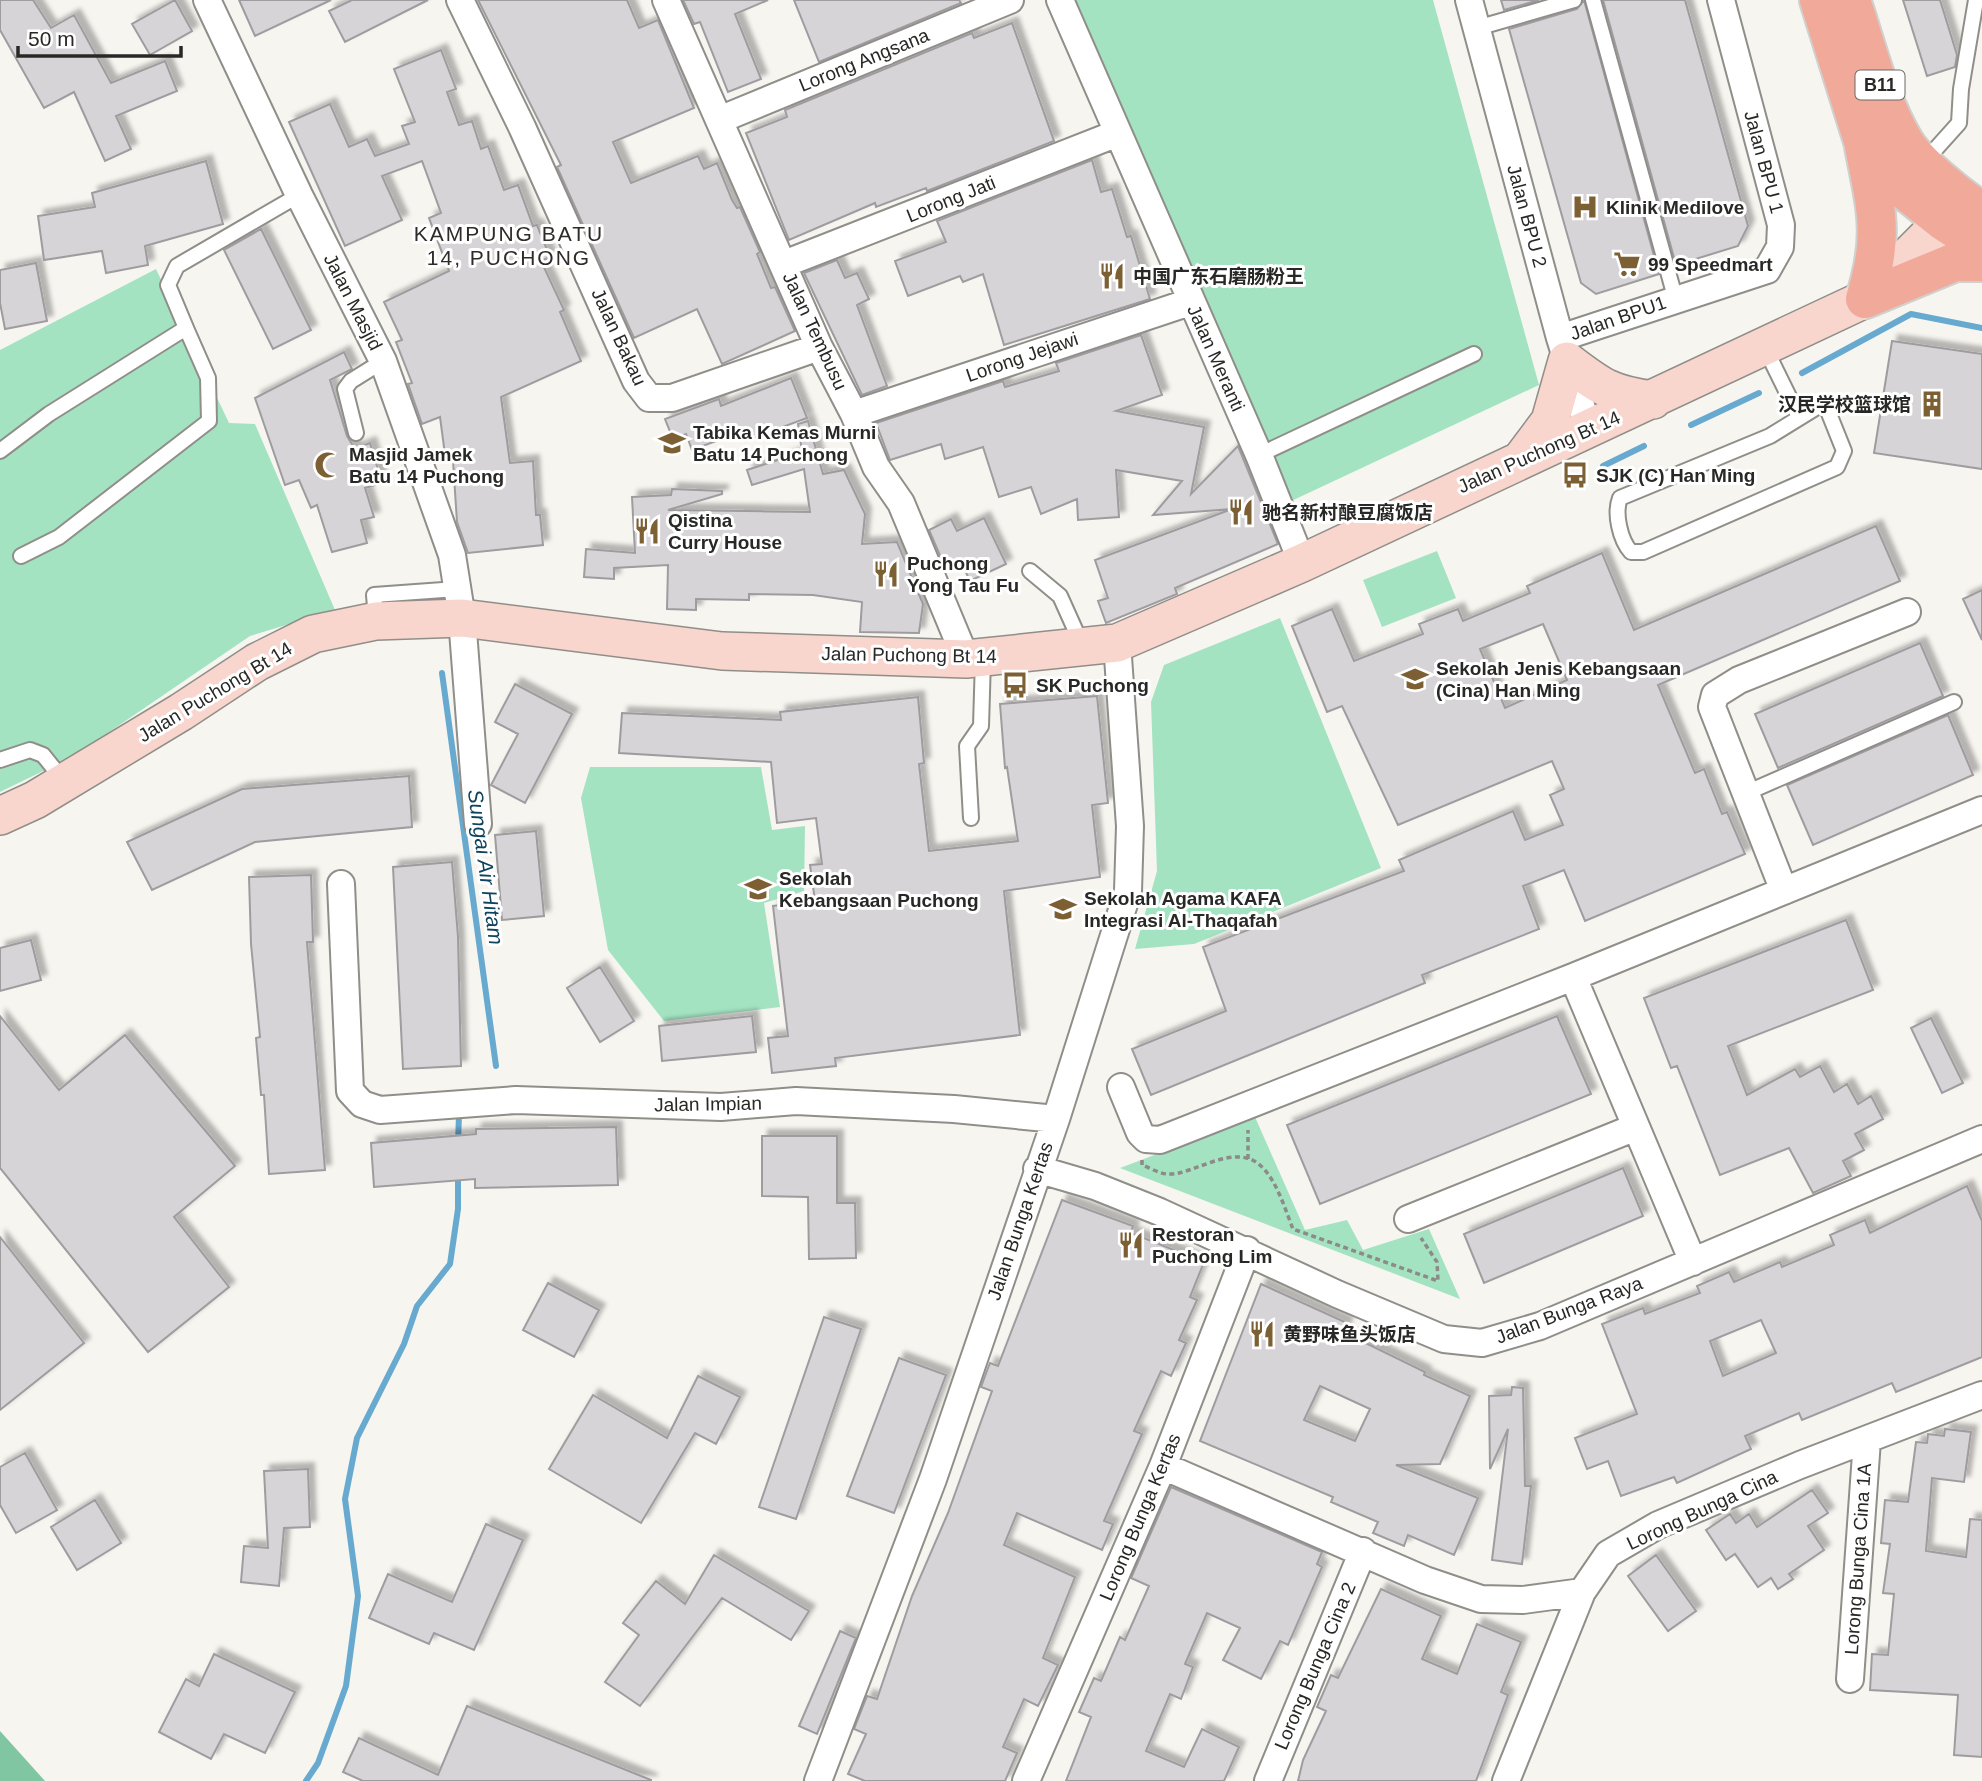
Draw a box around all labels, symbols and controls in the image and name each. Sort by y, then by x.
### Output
scale bar [18,14,180,58]
street label: Lorong Angsana [796,24,932,96]
text: 50 m [28,27,75,50]
road number: B11 [1856,70,1904,100]
street label: Jalan BPU 1 [1740,108,1788,216]
street label: Jalan BPU 2 [1503,162,1551,270]
street label: Lorong Jati [903,172,999,226]
hospital icon: Klinik Medilove [1570,192,1600,222]
place label: Klinik Medilove [1606,197,1744,218]
district label: KAMPUNG BATU 14, PUCHONG [414,222,604,269]
supermarket icon: 99 Speedmart [1612,249,1642,279]
street label: Jalan Masjid [320,250,386,354]
place label: 99 Speedmart [1648,254,1773,275]
restaurant icon: 中国广东石磨肠粉王 [1097,261,1127,291]
place label: 中国广东石磨肠粉王 [1133,266,1304,287]
street label: Jalan Tembusu [779,269,851,393]
street label: Jalan Bakau [587,285,651,389]
street label: Jalan BPU1 [1567,292,1669,344]
street label: Jalan Meranti [1183,302,1249,414]
street label: Lorong Jejawi [963,328,1081,386]
building icon: 汉民学校篮球馆 [1917,389,1947,419]
place label: 汉民学校篮球馆 [1778,394,1911,415]
street label: Jalan Puchong Bt 14 [1455,407,1624,497]
place label: Tabika Kemas Murni Batu 14 Puchong [693,422,876,465]
school or university icon: Tabika Kemas Murni Batu 14 Puchong [657,428,687,458]
place label: Masjid Jamek Batu 14 Puchong [349,444,504,487]
mosque icon: Masjid Jamek Batu 14 Puchong [313,450,343,480]
bus stop icon: SJK (C) Han Ming [1560,460,1590,490]
place label: SJK (C) Han Ming [1596,465,1755,486]
restaurant icon: 驰名新村酿豆腐饭店 [1226,497,1256,527]
place label: 驰名新村酿豆腐饭店 [1262,502,1433,523]
place label: Qistina Curry House [668,510,782,553]
restaurant icon: Qistina Curry House [632,516,662,546]
place label: Puchong Yong Tau Fu [907,553,1019,596]
restaurant icon: Puchong Yong Tau Fu [871,559,901,589]
street label: Jalan Puchong Bt 14 [134,638,296,746]
street label: Jalan Puchong Bt 14 [821,643,997,667]
place label: Sekolah Jenis Kebangsaan (Cina) Han Ming [1436,658,1681,701]
school or university icon: Sekolah Jenis Kebangsaan (Cina) Han Ming [1400,664,1430,694]
bus stop icon: SK Puchong [1000,670,1030,700]
place label: SK Puchong [1036,675,1149,696]
water label: Sungai Air Hitam [464,788,508,946]
place label: Sekolah Kebangsaan Puchong [779,868,979,911]
school or university icon: Sekolah Kebangsaan Puchong [743,874,773,904]
place label: Sekolah Agama KAFA Integrasi Al-Thaqafah [1084,888,1282,931]
school or university icon: Sekolah Agama KAFA Integrasi Al-Thaqafah [1048,894,1078,924]
street label: Jalan Impian [654,1093,762,1115]
street label: Jalan Bunga Kertas [983,1139,1057,1303]
place label: Restoran Puchong Lim [1152,1224,1272,1267]
restaurant icon: Restoran Puchong Lim [1116,1230,1146,1260]
street label: Jalan Bunga Raya [1493,1272,1646,1348]
restaurant icon: 黄野味鱼头饭店 [1247,1319,1277,1349]
place label: 黄野味鱼头饭店 [1283,1324,1416,1345]
street label: Lorong Bunga Kertas [1095,1430,1185,1604]
street label: Lorong Bunga Cina 1A [1841,1462,1875,1656]
street label: Lorong Bunga Cina [1623,1466,1781,1554]
street label: Lorong Bunga Cina 2 [1270,1579,1360,1753]

